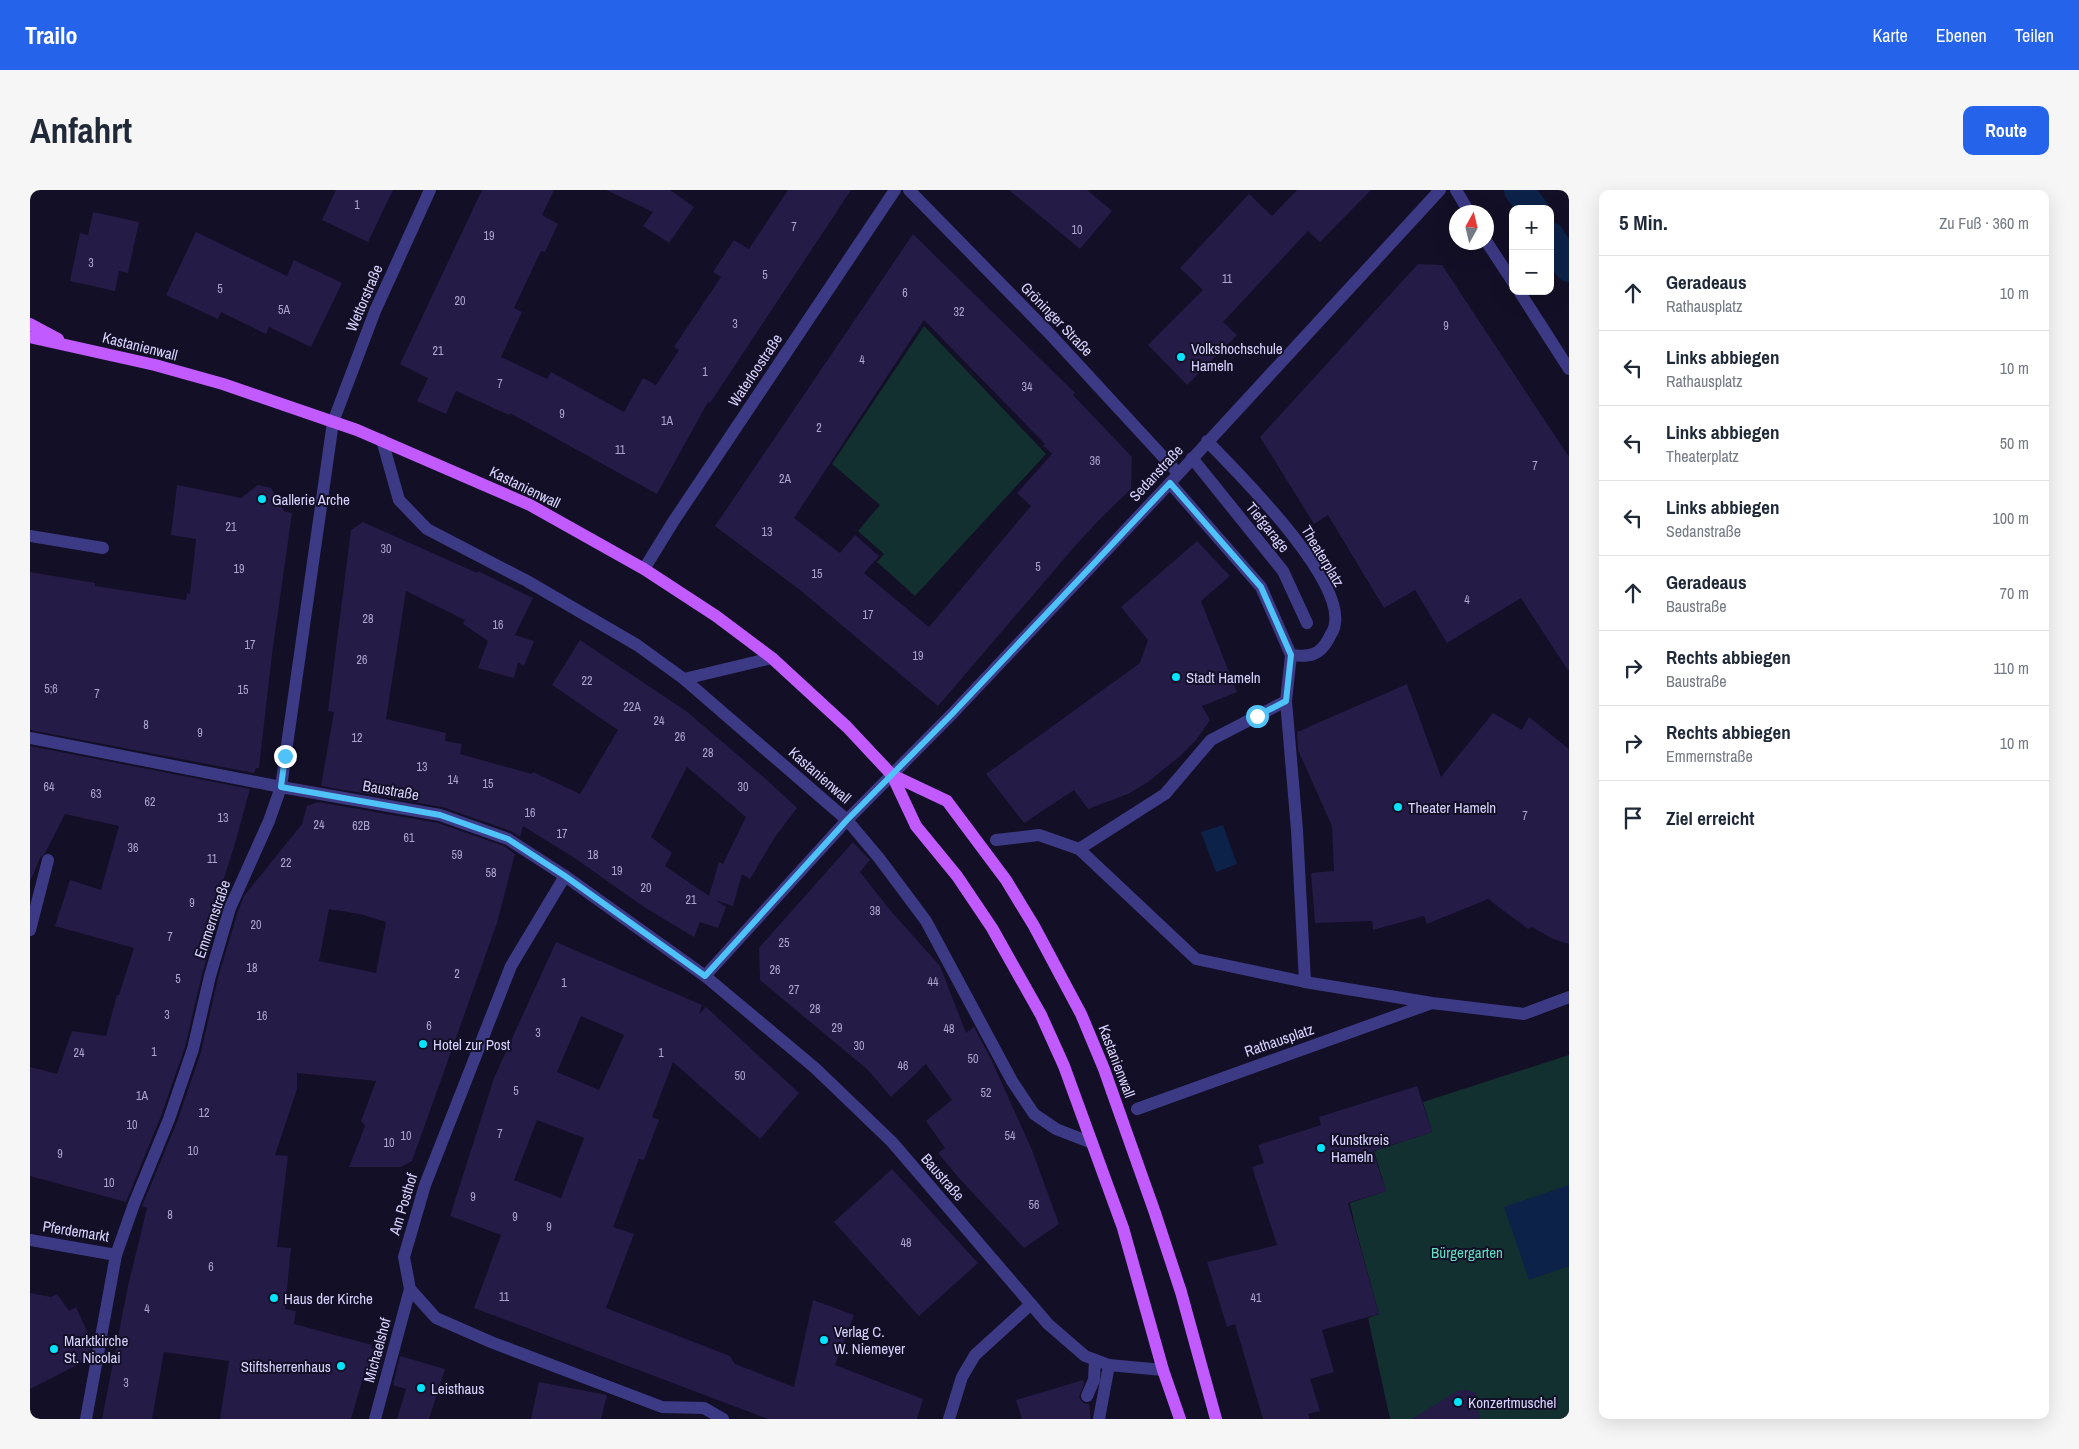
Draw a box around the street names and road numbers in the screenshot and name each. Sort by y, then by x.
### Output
street label: Wettorstraße [340,261,388,335]
street label: Gröninger Straße [1016,277,1098,361]
street label: Kastanienwall [100,327,180,365]
street label: Waterloostraße [723,329,787,411]
street label: Sedanstraße [1124,440,1188,506]
street label: Kastanienwall [486,461,564,513]
street label: Tiefgarage [1241,497,1295,557]
street label: Theaterplatz [1296,521,1350,591]
street label: Kastanienwall [784,742,856,808]
street label: Baustraße [361,775,421,805]
street label: Emmernstraße [189,877,235,961]
street label: Rathausplatz [1242,1018,1316,1062]
street label: Kastanienwall [1093,1021,1141,1101]
street label: Baustraße [916,1149,970,1205]
street label: Am Posthof [383,1170,423,1238]
street label: Pferdemarkt [41,1215,111,1247]
street label: Michaelshof [358,1315,396,1385]

